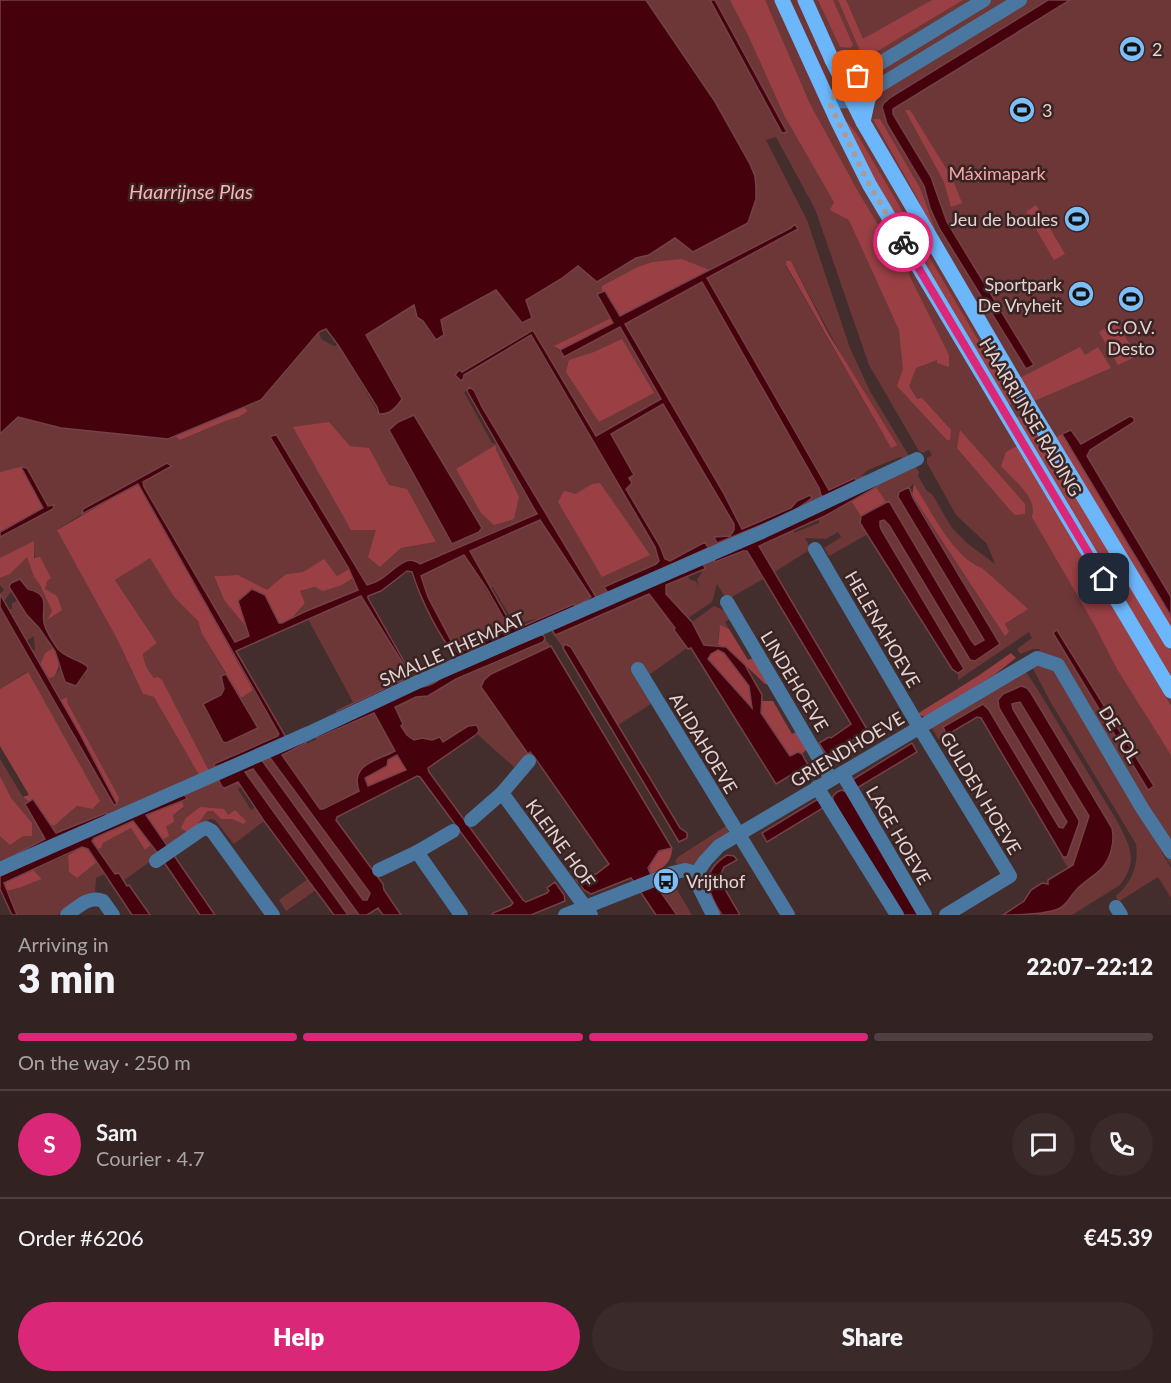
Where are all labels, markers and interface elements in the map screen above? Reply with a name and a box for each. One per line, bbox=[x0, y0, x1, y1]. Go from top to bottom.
sports icon: 2 bbox=[1117, 34, 1147, 64]
place label: 2 bbox=[1152, 38, 1162, 60]
pin bbox=[832, 50, 883, 101]
icon: bag bbox=[841, 59, 874, 92]
sports icon: 3 bbox=[1007, 95, 1037, 125]
place label: 3 bbox=[1042, 99, 1052, 121]
park label: Máximapark bbox=[948, 162, 1046, 184]
water label: Haarrijnse Plas bbox=[129, 179, 253, 203]
sports icon: Jeu de boules bbox=[1062, 204, 1092, 234]
place label: Jeu de boules bbox=[951, 208, 1058, 230]
courier bbox=[873, 212, 933, 272]
icon: bike bbox=[887, 226, 920, 259]
place label: Sportpark De Vryheit bbox=[978, 273, 1063, 316]
sports icon: Sportpark De Vryheit bbox=[1066, 279, 1096, 309]
sports icon: C.O.V. Desto bbox=[1116, 284, 1146, 314]
place label: C.O.V. Desto bbox=[1107, 316, 1155, 359]
street label: HAARRIJNSE RADING bbox=[975, 334, 1087, 500]
pin bbox=[1078, 553, 1129, 604]
icon: home bbox=[1087, 562, 1120, 595]
street label: HELENAHOEVE bbox=[841, 567, 925, 691]
street label: SMALLE THEMAAT bbox=[376, 607, 528, 691]
street label: LINDEHOEVE bbox=[756, 627, 834, 735]
street label: ALIDAHOEVE bbox=[665, 689, 743, 797]
street label: DE TOL bbox=[1095, 702, 1145, 766]
street label: GRIENDHOEVE bbox=[786, 706, 908, 792]
street label: GULDEN HOEVE bbox=[936, 728, 1026, 858]
street label: LAGE HOEVE bbox=[862, 782, 936, 888]
street label: KLEINE HOF bbox=[522, 795, 600, 891]
bus stop icon: Vrijthof bbox=[651, 866, 681, 896]
place label: Vrijthof bbox=[686, 870, 746, 892]
text: Arriving in bbox=[18, 932, 109, 956]
text: 22:07–22:12 bbox=[1027, 953, 1153, 980]
text: 3 min bbox=[18, 955, 115, 1001]
text: On the way · 250 m bbox=[18, 1050, 191, 1074]
button: chat bbox=[1012, 1113, 1075, 1176]
button: phone bbox=[1090, 1113, 1153, 1176]
text: Sam bbox=[96, 1119, 138, 1146]
text: S bbox=[43, 1131, 56, 1158]
text: Courier · 4.7 bbox=[96, 1146, 205, 1170]
text: Order #6206 bbox=[18, 1224, 144, 1251]
text: €45.39 bbox=[1084, 1224, 1153, 1251]
button: Help bbox=[18, 1302, 580, 1371]
button: Share bbox=[592, 1302, 1153, 1371]

